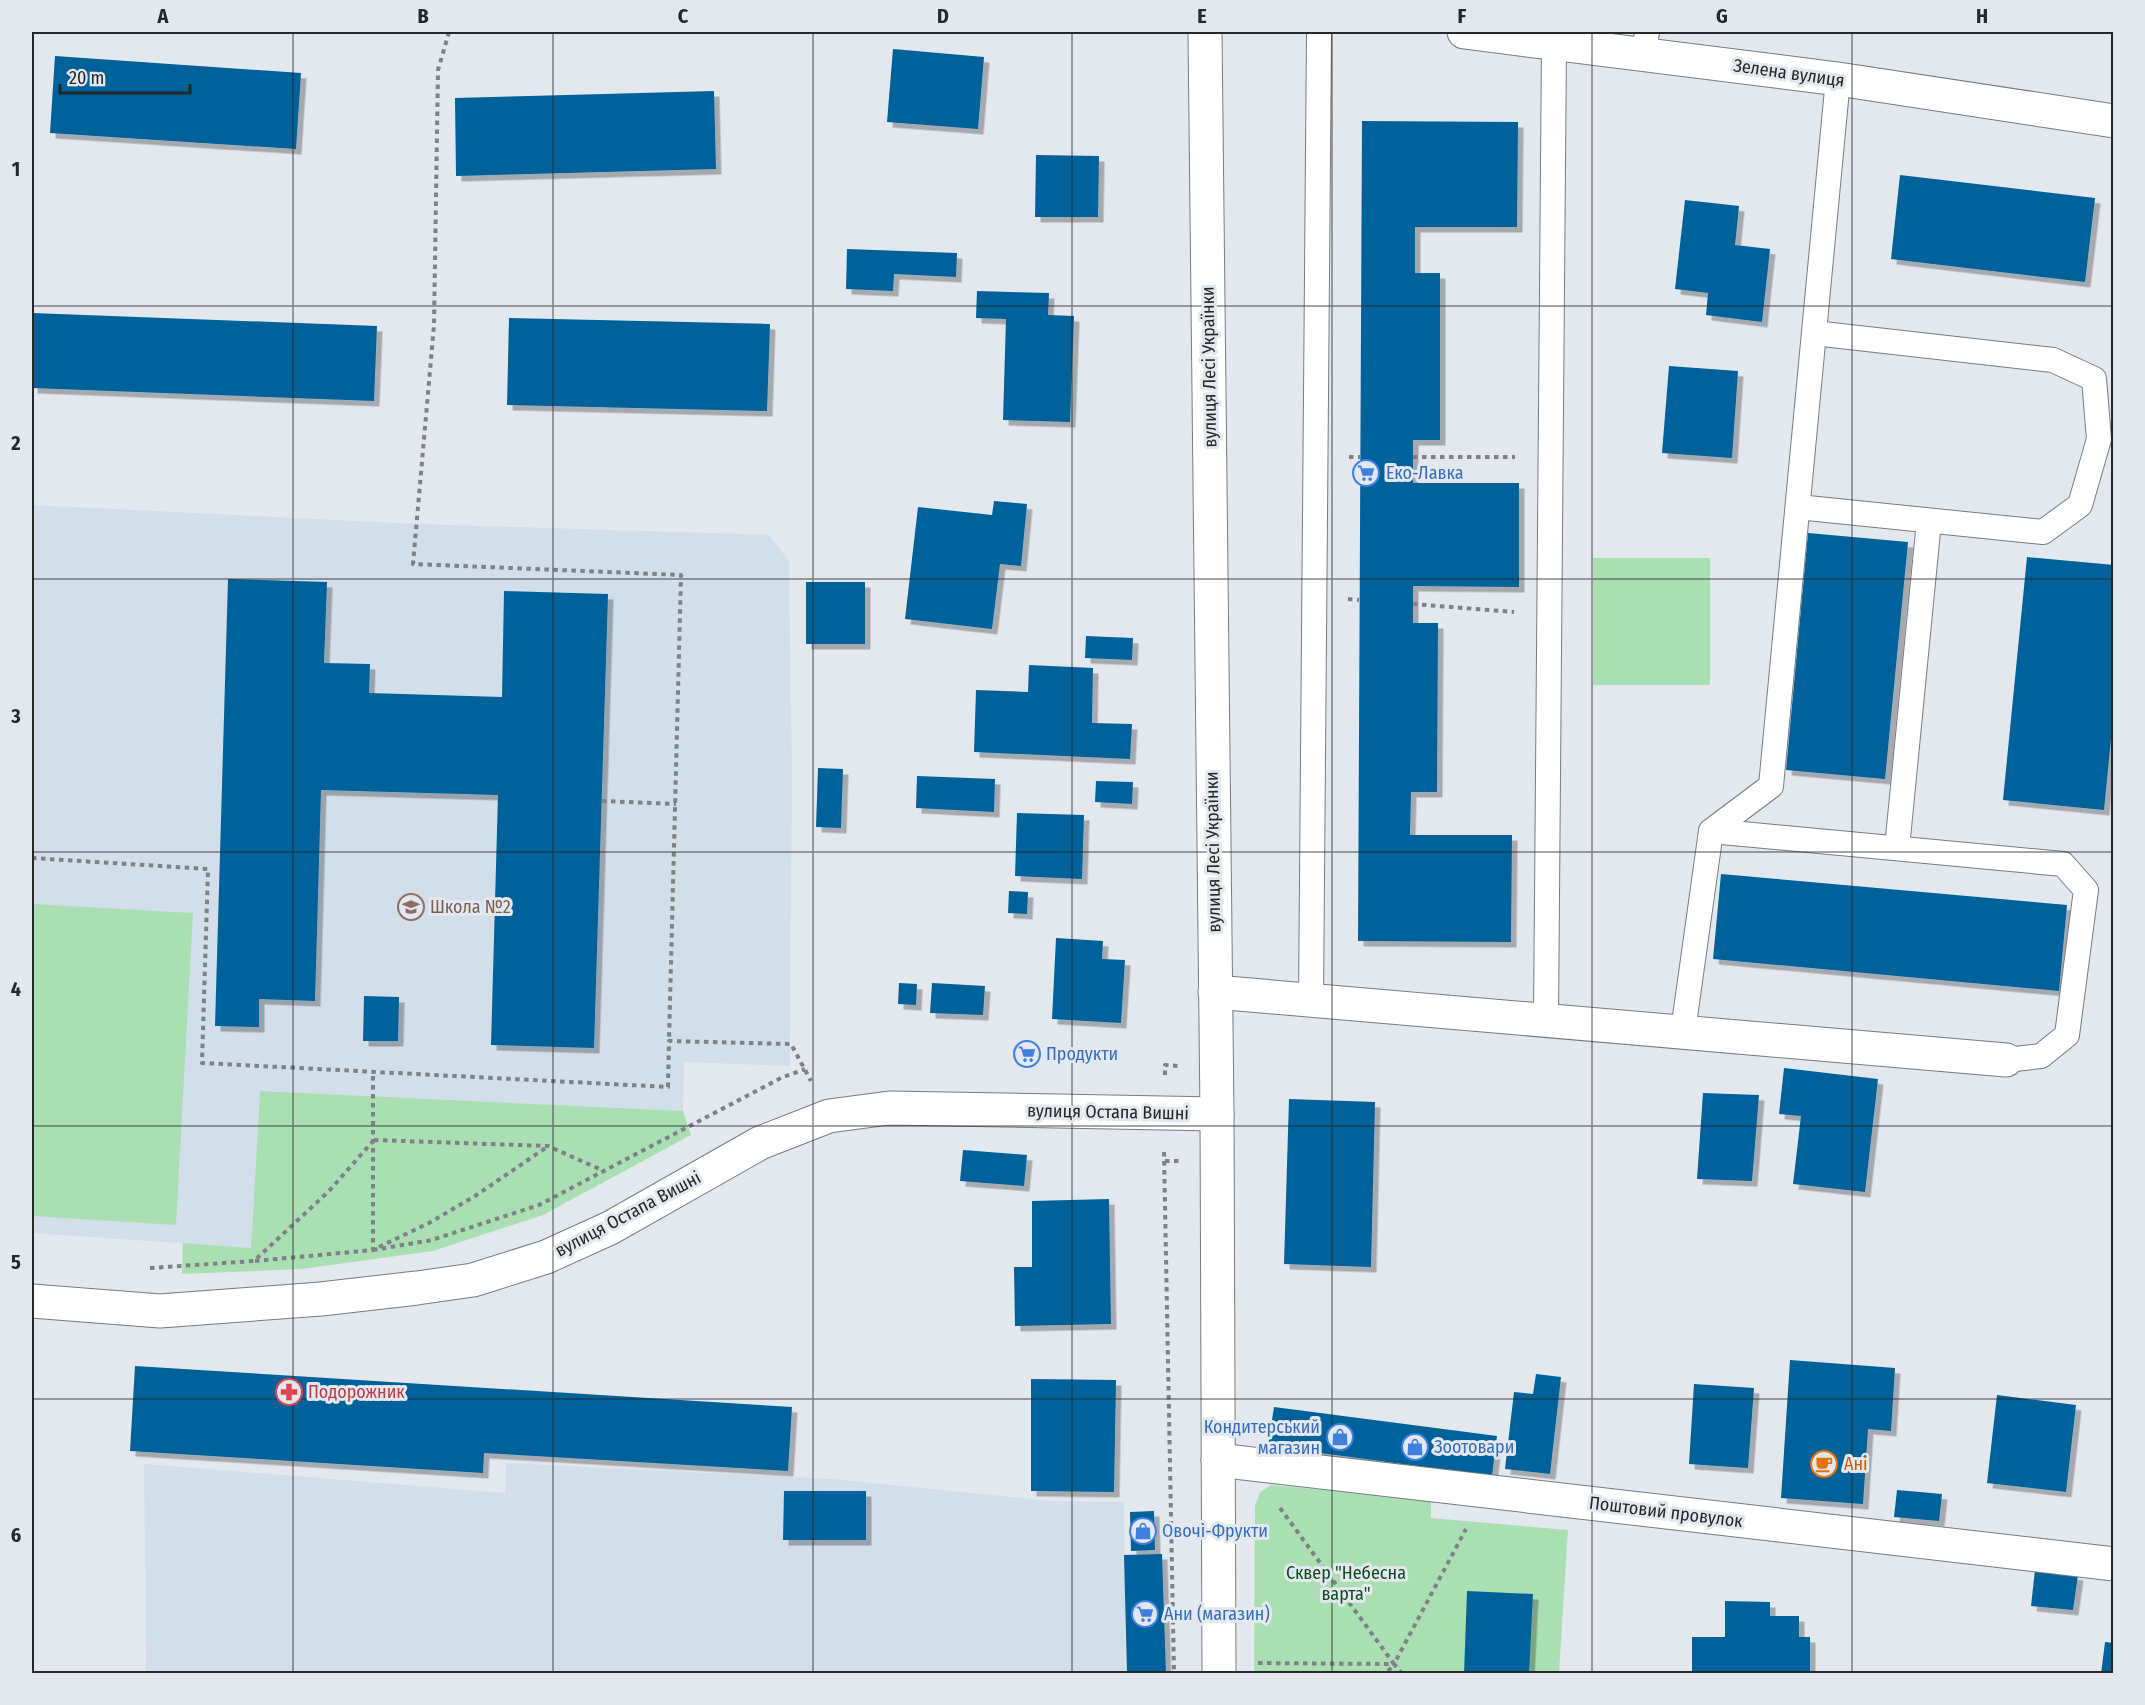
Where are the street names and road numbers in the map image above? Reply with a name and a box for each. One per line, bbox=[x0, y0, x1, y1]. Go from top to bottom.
street label: Зелена вулиця bbox=[1732, 54, 1846, 92]
street label: вулиця Лесі Українки bbox=[1197, 286, 1221, 448]
street label: вулиця Лесі Українки bbox=[1201, 771, 1225, 933]
street label: вулиця Остапа Вишні bbox=[1027, 1100, 1189, 1124]
street label: вулиця Остапа Вишні bbox=[551, 1166, 705, 1262]
street label: Поштовий провулок bbox=[1588, 1492, 1745, 1532]

